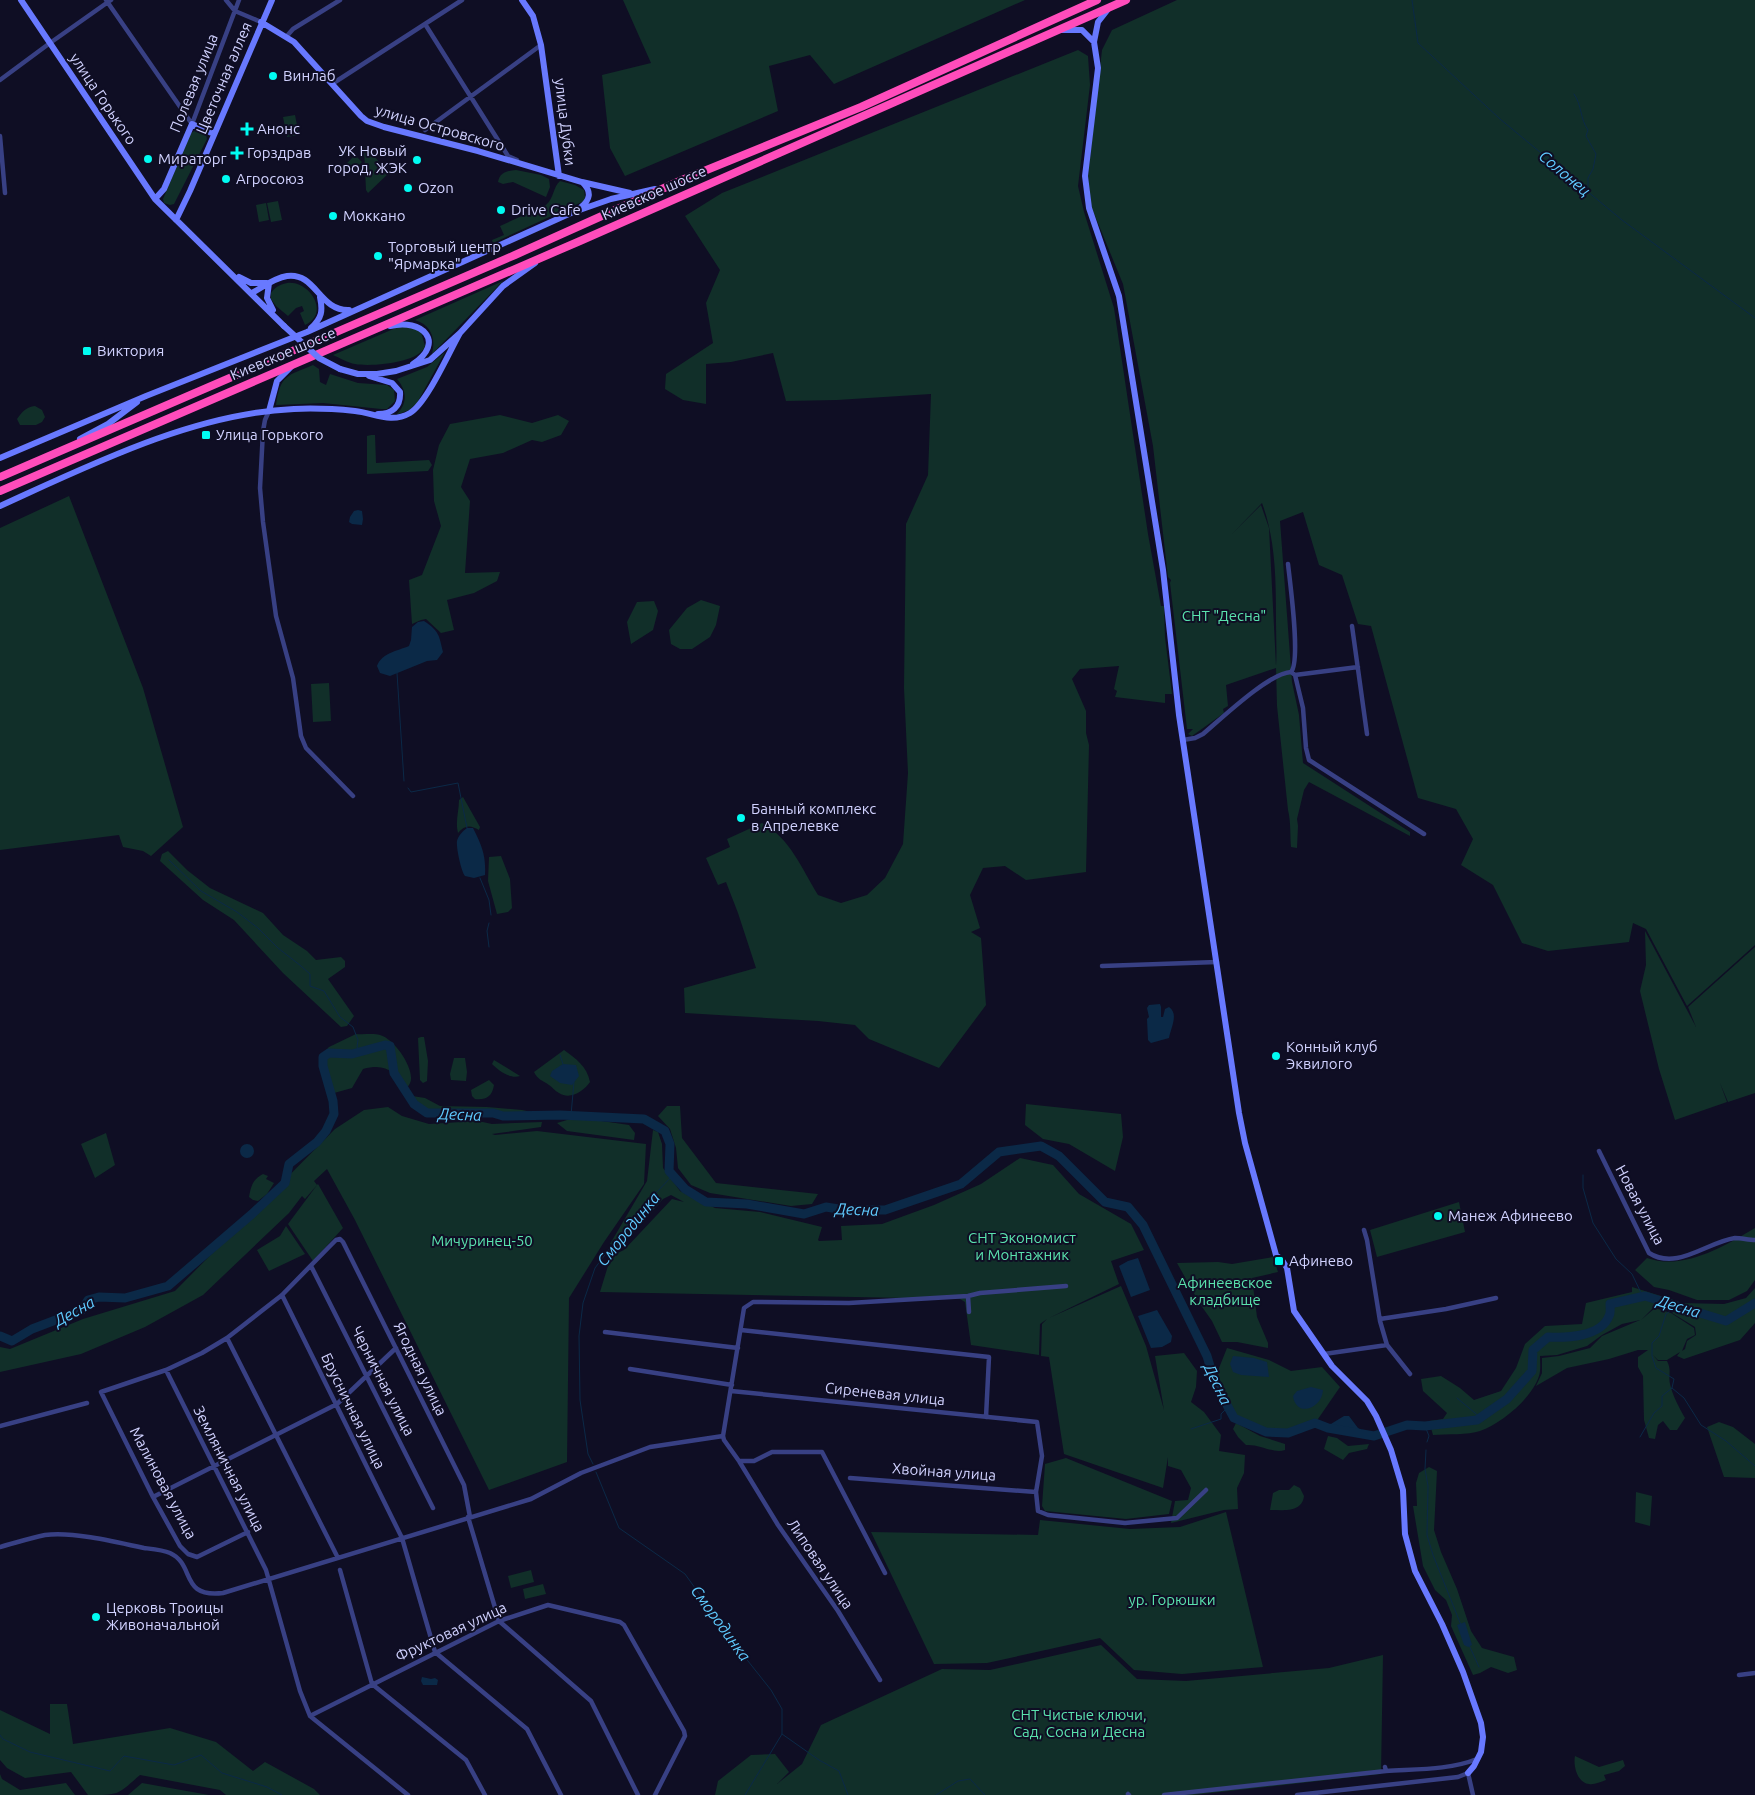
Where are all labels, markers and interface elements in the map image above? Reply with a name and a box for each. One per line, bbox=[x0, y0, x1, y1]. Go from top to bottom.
street label: Цветочная аллея bbox=[192, 19, 255, 136]
street label: Полевая улица bbox=[166, 31, 221, 135]
street label: улица Горького bbox=[67, 50, 140, 148]
place label: Винлаб bbox=[283, 67, 335, 84]
marker: Винлаб bbox=[267, 70, 279, 82]
street label: улица Дубки bbox=[552, 77, 579, 167]
street label: улица Островского bbox=[373, 101, 507, 154]
place label: Анонс bbox=[257, 120, 300, 137]
marker: Анонс bbox=[241, 123, 253, 135]
place label: УК Новый город, ЖЭК bbox=[327, 142, 407, 176]
place label: Горздрав bbox=[247, 144, 311, 161]
water label: Солонец bbox=[1536, 146, 1594, 200]
marker: Горздрав bbox=[231, 147, 243, 159]
place label: Мираторг bbox=[158, 150, 227, 167]
marker: Мираторг bbox=[142, 153, 154, 165]
marker: УК Новый город, ЖЭК bbox=[411, 154, 423, 166]
street label: Киевское шоссе bbox=[599, 162, 709, 223]
place label: Агросоюз bbox=[236, 170, 304, 187]
marker: Агросоюз bbox=[220, 173, 232, 185]
place label: Ozon bbox=[418, 179, 454, 196]
marker: Ozon bbox=[402, 182, 414, 194]
place label: Drive Cafe bbox=[511, 201, 581, 218]
marker: Drive Cafe bbox=[495, 204, 507, 216]
place label: Моккано bbox=[343, 207, 406, 224]
marker: Моккано bbox=[327, 210, 339, 222]
place label: Торговый центр "Ярмарка" bbox=[388, 238, 501, 272]
marker: Торговый центр "Ярмарка" bbox=[372, 250, 384, 262]
street label: Киевское шоссе bbox=[228, 324, 338, 383]
place label: Виктория bbox=[97, 342, 164, 359]
marker: Виктория bbox=[81, 345, 93, 357]
place label: Улица Горького bbox=[216, 426, 323, 443]
marker: Улица Горького bbox=[200, 429, 212, 441]
park label: СНТ "Десна" bbox=[1182, 607, 1266, 624]
place label: Банный комплекс в Апрелевке bbox=[751, 800, 876, 834]
marker: Банный комплекс в Апрелевке bbox=[735, 812, 747, 824]
place label: Конный клуб Эквилого bbox=[1286, 1038, 1378, 1072]
marker: Конный клуб Эквилого bbox=[1270, 1050, 1282, 1062]
water label: Десна bbox=[436, 1104, 483, 1124]
street label: Новая улица bbox=[1612, 1162, 1669, 1248]
water label: Смородинка bbox=[593, 1188, 663, 1269]
water label: Десна bbox=[833, 1199, 880, 1219]
place label: Манеж Афинеево bbox=[1448, 1207, 1573, 1224]
marker: Манеж Афинеево bbox=[1432, 1210, 1444, 1222]
park label: СНТ Экономист и Монтажник bbox=[968, 1229, 1076, 1263]
park label: Мичуринец-50 bbox=[431, 1232, 533, 1249]
place label: Афинево bbox=[1289, 1252, 1353, 1269]
marker: Афинево bbox=[1273, 1255, 1285, 1267]
park label: Афинеевское кладбище bbox=[1177, 1274, 1273, 1308]
water label: Десна bbox=[1653, 1290, 1703, 1321]
water label: Десна bbox=[49, 1292, 98, 1330]
street label: Ягодная улица bbox=[390, 1319, 450, 1418]
street label: Черничная улица bbox=[348, 1323, 418, 1438]
street label: Брусничная улица bbox=[318, 1350, 389, 1471]
water label: Десна bbox=[1200, 1359, 1236, 1408]
street label: Сиреневая улица bbox=[824, 1379, 946, 1408]
street label: Земляничная улица bbox=[190, 1403, 269, 1535]
street label: Малиновая улица bbox=[127, 1424, 200, 1542]
street label: Хвойная улица bbox=[891, 1459, 997, 1484]
street label: Липовая улица bbox=[784, 1515, 857, 1612]
water label: Смородинка bbox=[688, 1582, 755, 1665]
park label: ур. Горюшки bbox=[1128, 1591, 1216, 1608]
street label: Фруктовая улица bbox=[393, 1598, 509, 1665]
place label: Церковь Троицы Живоначальной bbox=[106, 1599, 224, 1633]
marker: Церковь Троицы Живоначальной bbox=[90, 1611, 102, 1623]
park label: СНТ Чистые ключи, Сад, Сосна и Десна bbox=[1011, 1706, 1147, 1740]

